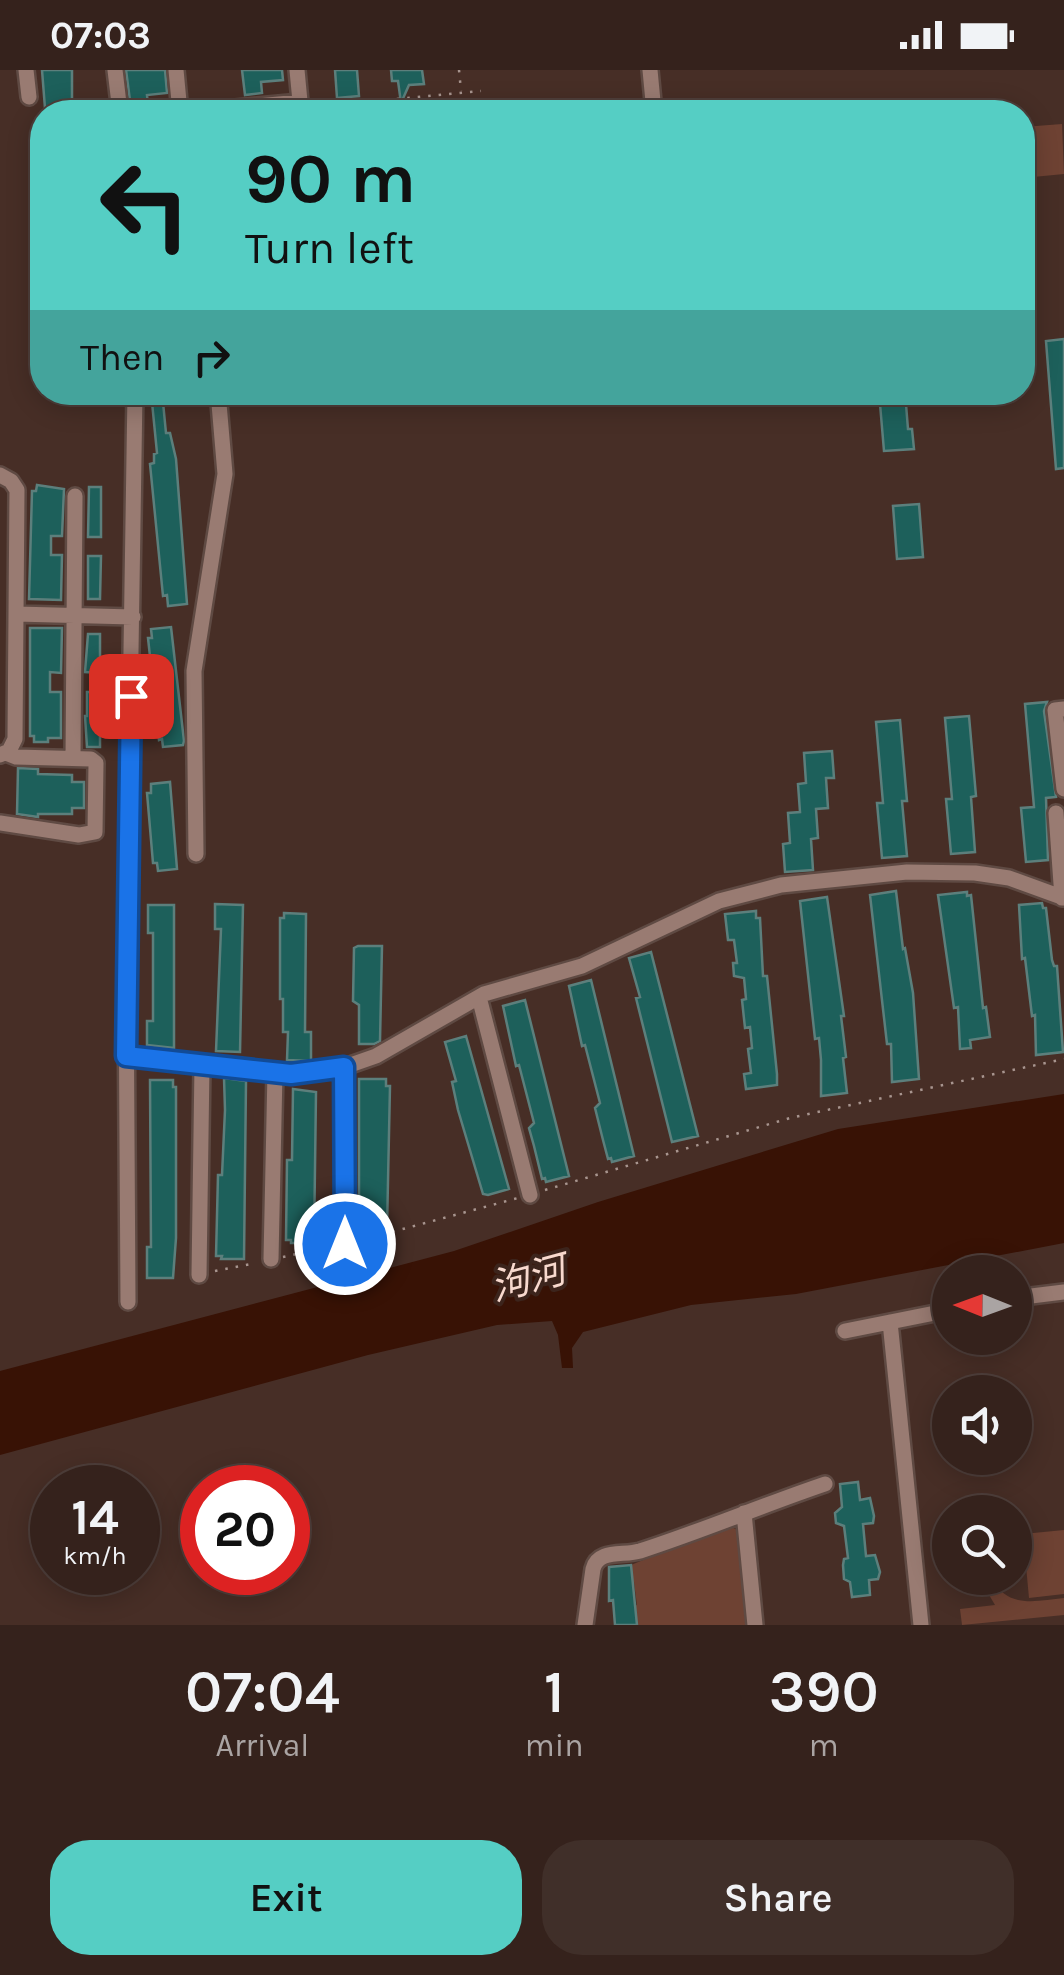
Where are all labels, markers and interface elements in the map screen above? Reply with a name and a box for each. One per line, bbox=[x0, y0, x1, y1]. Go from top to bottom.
text: 07:03 bbox=[50, 13, 151, 58]
text: 90 m bbox=[245, 138, 416, 220]
icon: left bbox=[80, 140, 210, 270]
text: Turn left bbox=[245, 222, 414, 274]
icon: right bbox=[184, 330, 239, 385]
text: Then bbox=[80, 335, 164, 380]
pin bbox=[89, 654, 174, 739]
icon: arrive bbox=[104, 669, 159, 724]
position arrow bbox=[293, 1192, 397, 1296]
water label: 泃河 bbox=[485, 1246, 577, 1311]
north arrow bbox=[932, 1255, 1032, 1355]
map controls bbox=[932, 1255, 1032, 1595]
button: sound bbox=[932, 1375, 1032, 1475]
speed limit sign: 20 bbox=[180, 1465, 310, 1595]
text: 14 bbox=[71, 1488, 119, 1547]
button: search bbox=[932, 1495, 1032, 1595]
text: km/h bbox=[63, 1541, 127, 1570]
text: 07:04 bbox=[185, 1657, 340, 1727]
text: 1 bbox=[544, 1657, 565, 1727]
text: 390 bbox=[769, 1657, 879, 1727]
text: Arrival bbox=[216, 1727, 309, 1764]
text: min bbox=[525, 1727, 584, 1764]
text: m bbox=[809, 1727, 839, 1764]
button: Exit bbox=[50, 1840, 522, 1955]
button: Share bbox=[542, 1840, 1014, 1955]

